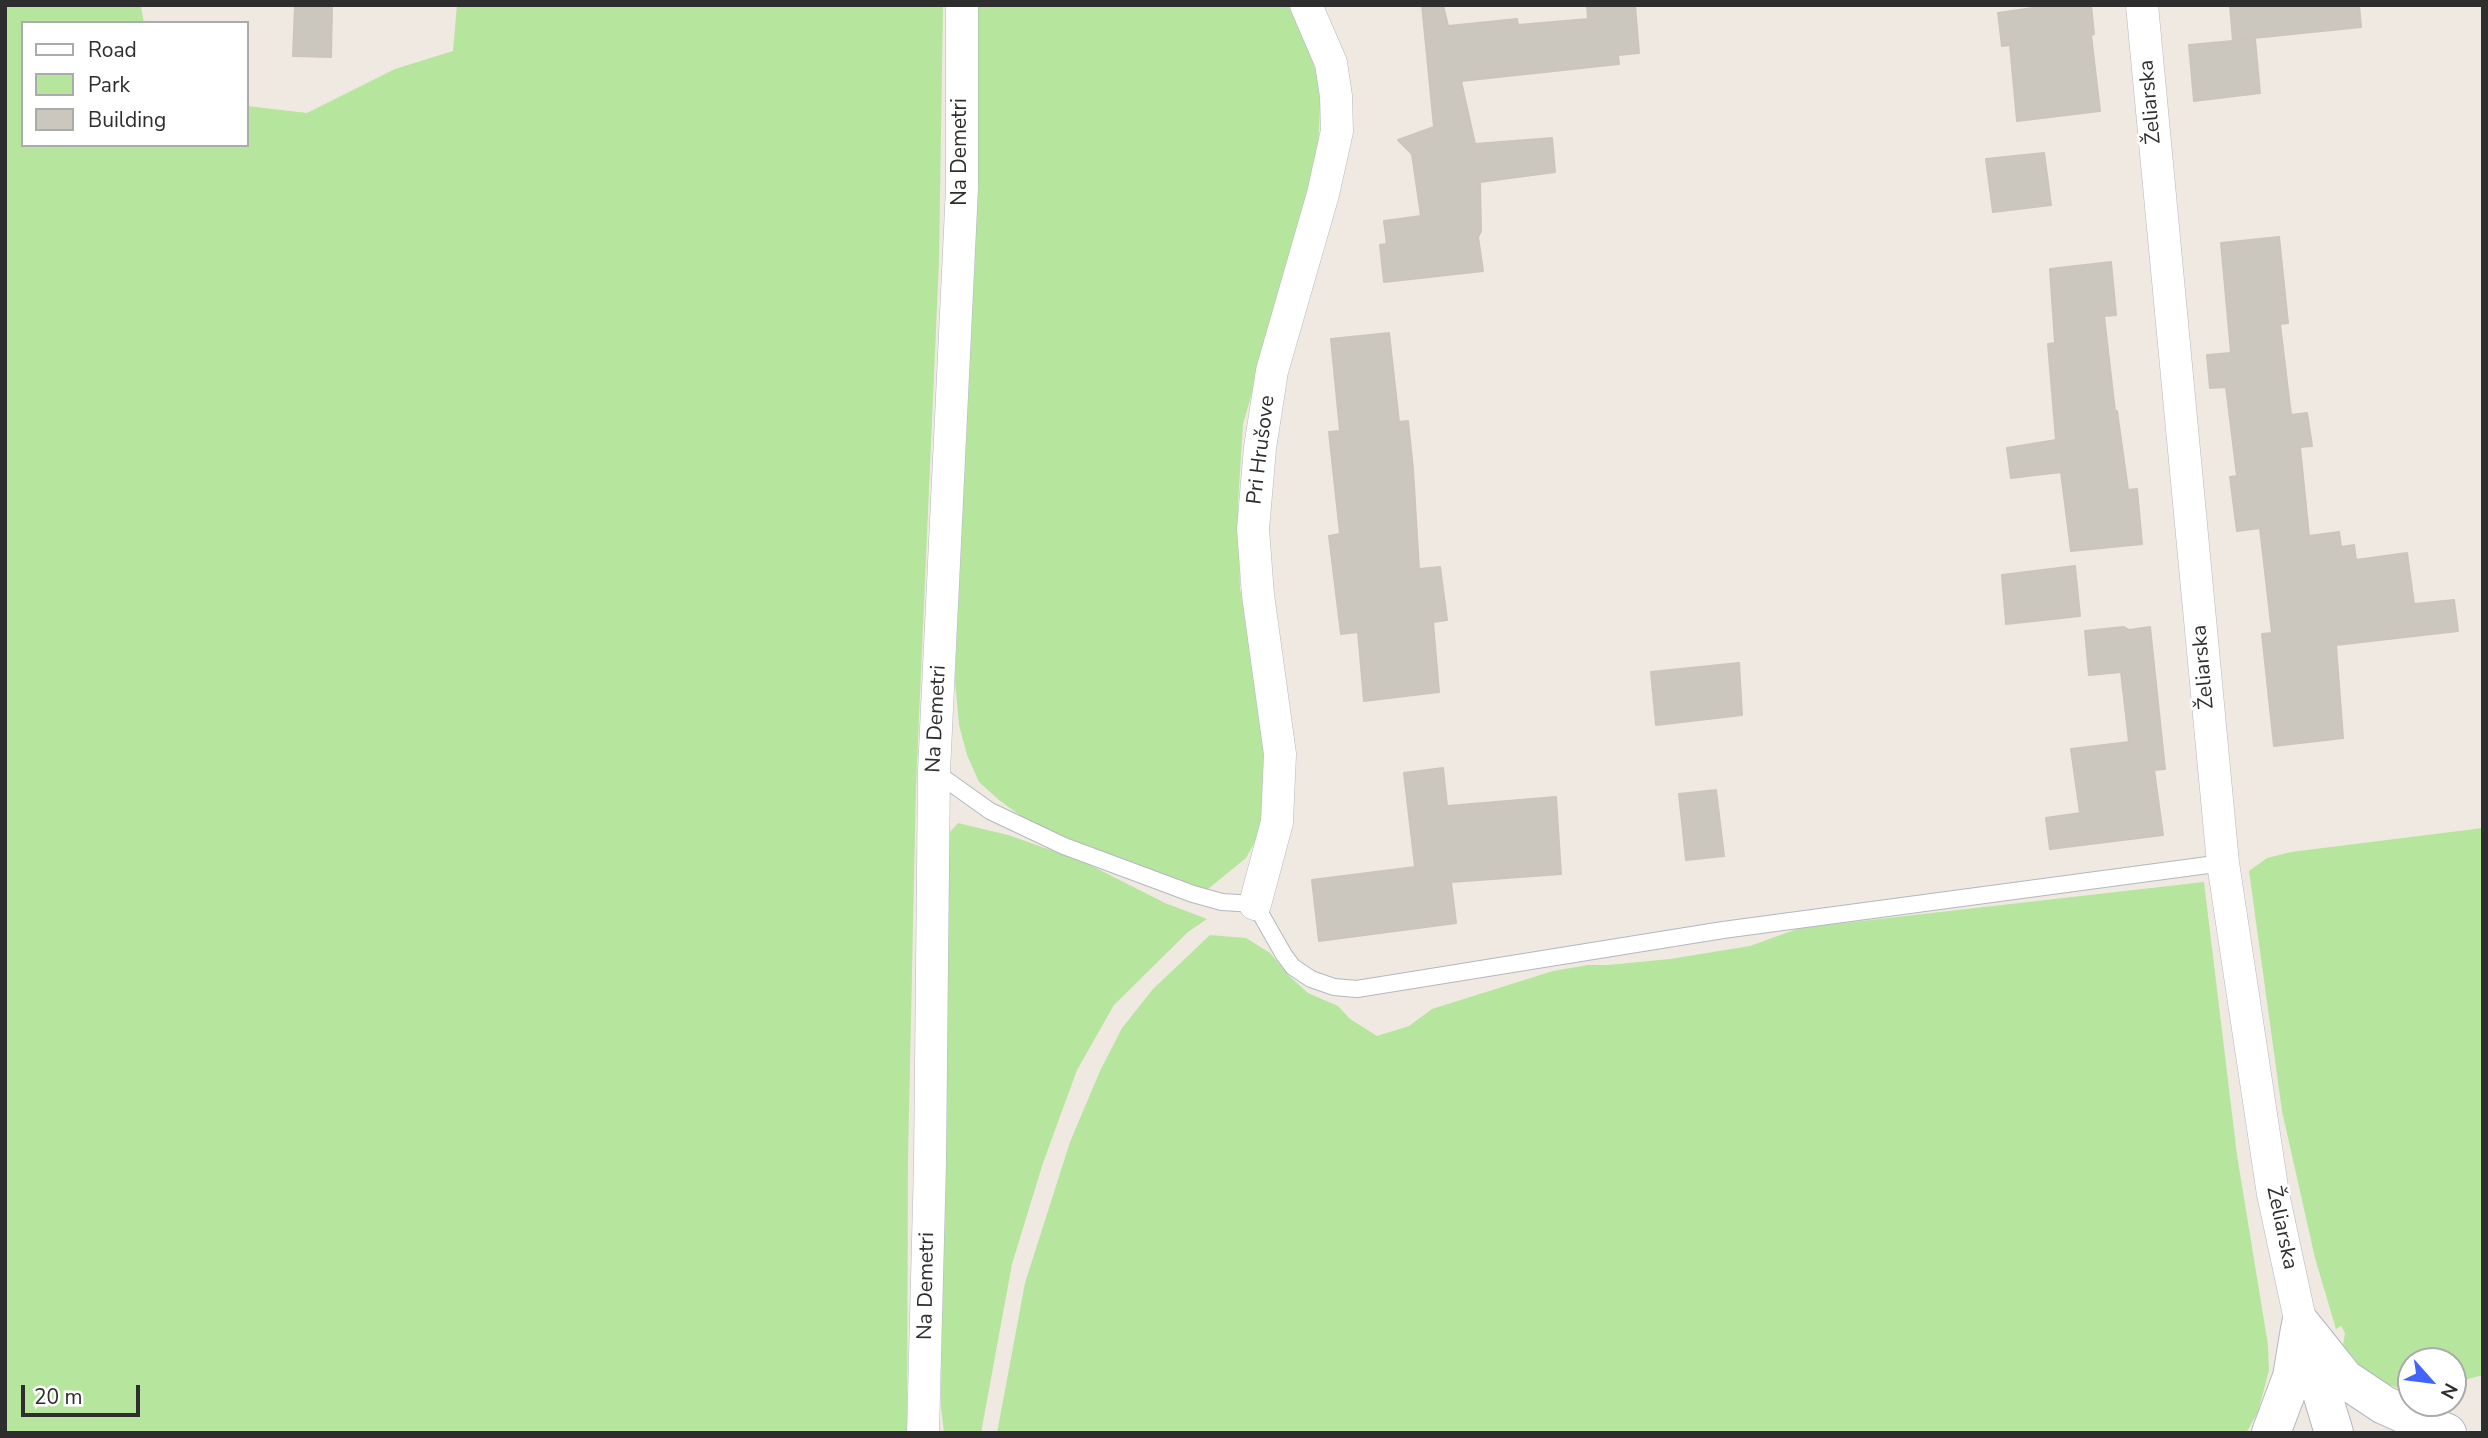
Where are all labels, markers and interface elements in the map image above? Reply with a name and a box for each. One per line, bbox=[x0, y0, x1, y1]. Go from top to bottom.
legend bbox=[21, 21, 248, 147]
text: Road bbox=[88, 36, 137, 64]
street label: Želiarska bbox=[2135, 59, 2167, 145]
text: Park bbox=[88, 71, 130, 99]
street label: Na Demetri bbox=[948, 98, 974, 206]
text: Building bbox=[88, 106, 166, 134]
street label: Pri Hrušove bbox=[1243, 394, 1281, 506]
street label: Želiarska bbox=[2188, 624, 2220, 710]
street label: Na Demetri bbox=[922, 665, 952, 773]
street label: Želiarska bbox=[2260, 1184, 2302, 1272]
street label: Na Demetri bbox=[913, 1232, 941, 1340]
north arrow bbox=[2397, 1347, 2467, 1417]
scale bar bbox=[24, 1372, 144, 1416]
text: N bbox=[2434, 1379, 2464, 1403]
text: 20 m bbox=[34, 1383, 83, 1411]

